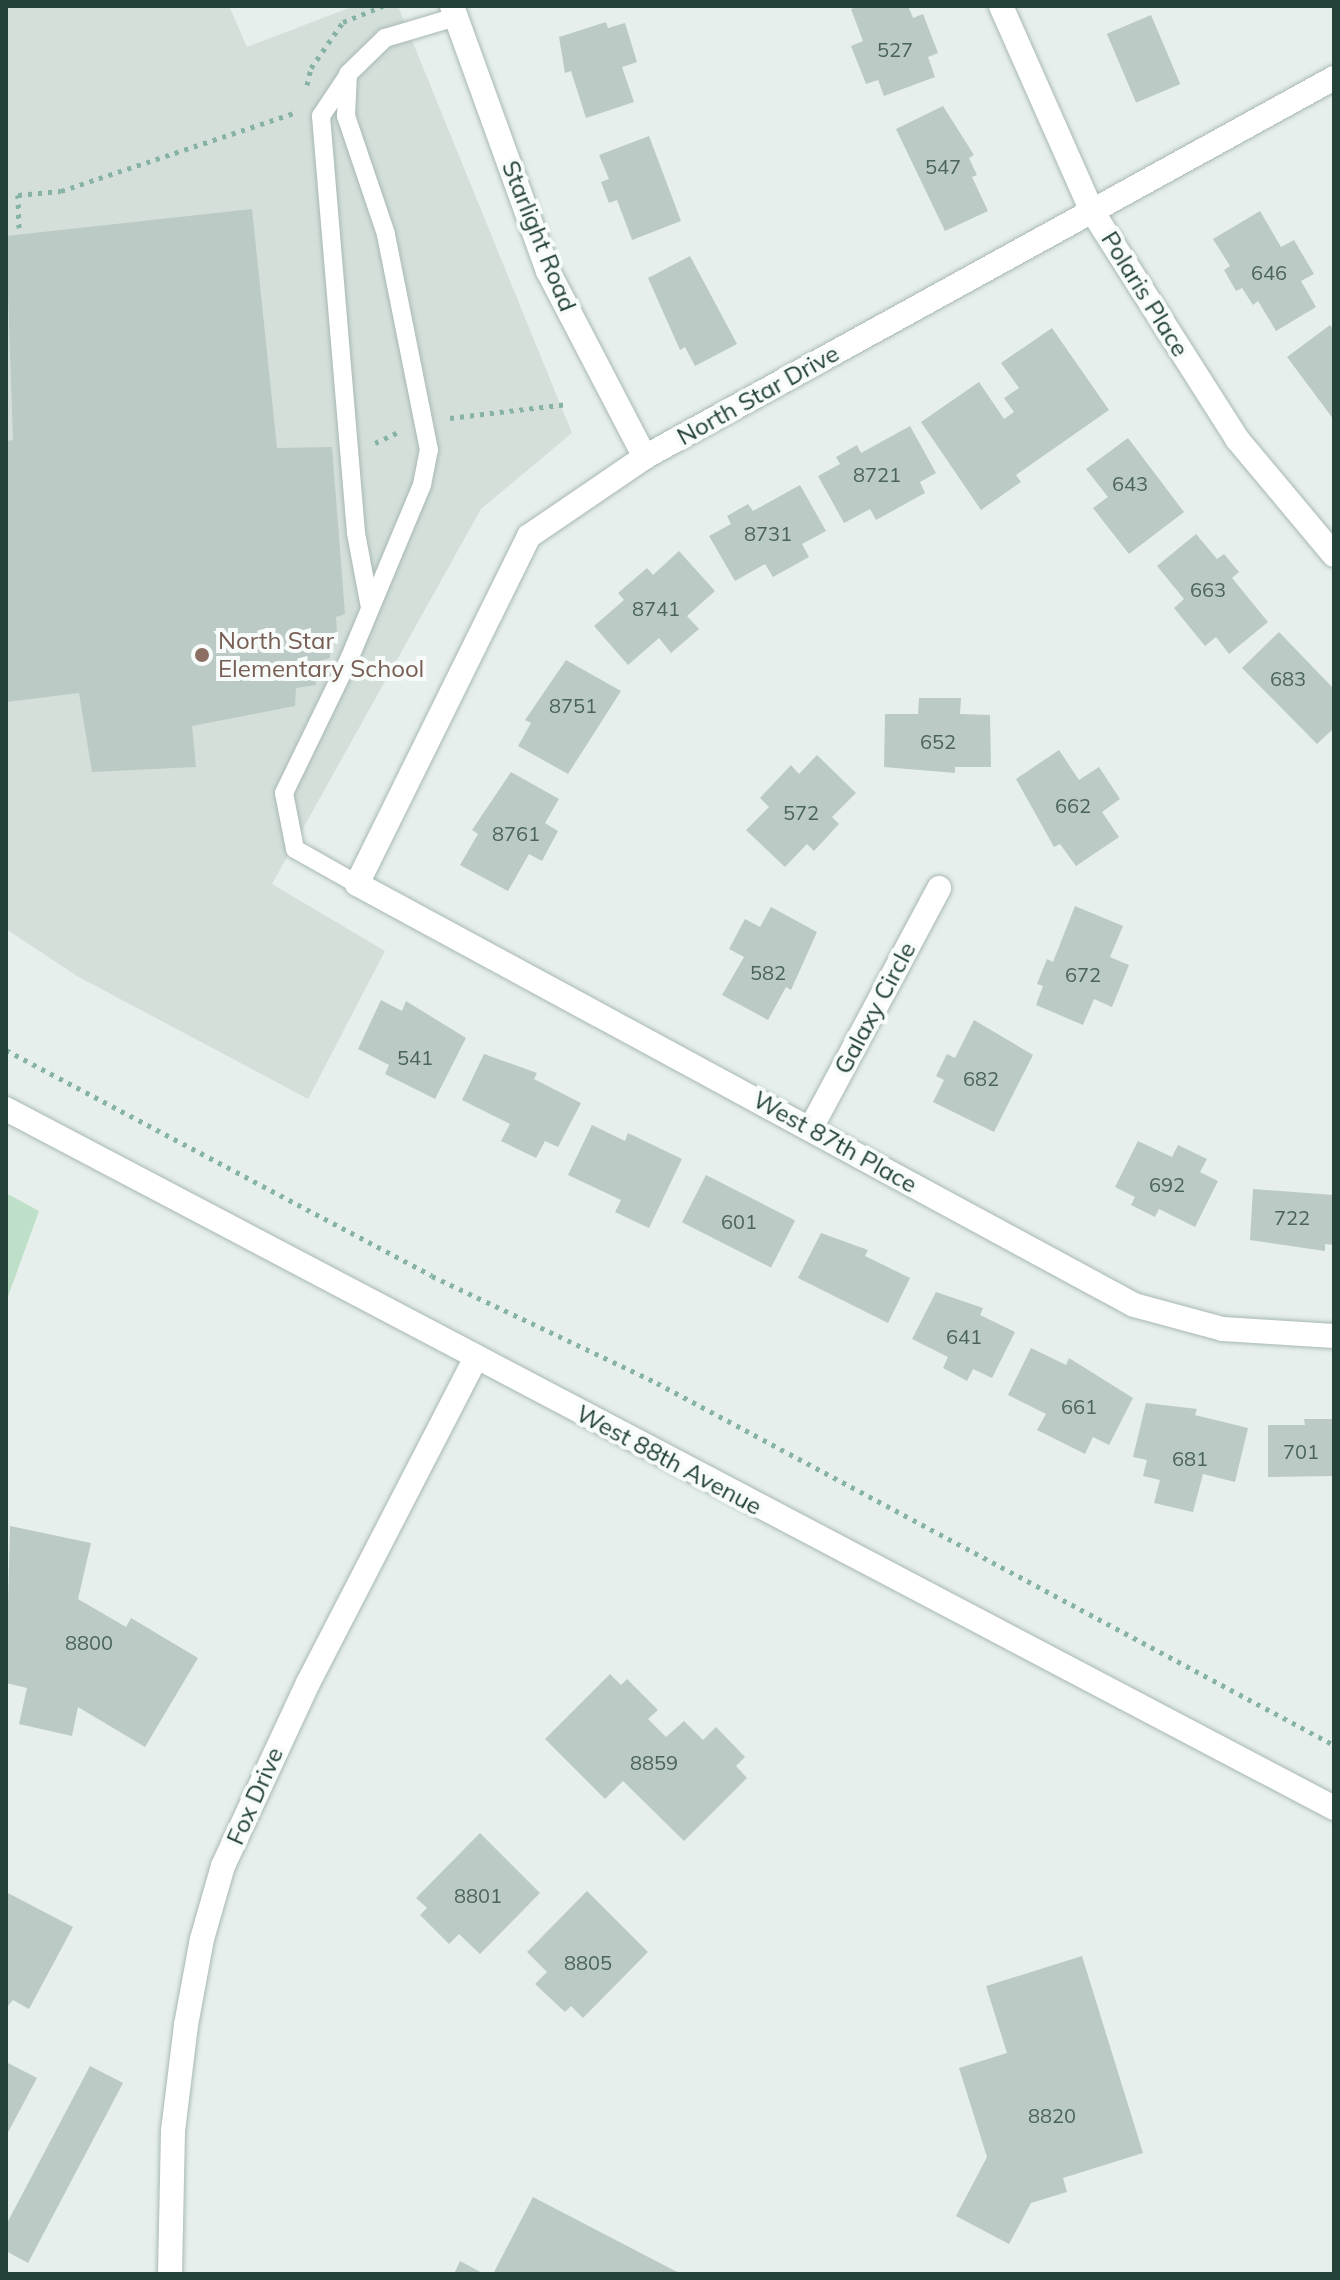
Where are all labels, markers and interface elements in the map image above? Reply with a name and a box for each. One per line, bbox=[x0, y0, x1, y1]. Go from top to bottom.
house number: 527 bbox=[877, 37, 913, 61]
house number: 547 bbox=[925, 154, 961, 178]
street label: Starlight Road bbox=[496, 156, 582, 316]
street label: Polaris Place bbox=[1095, 226, 1195, 362]
house number: 646 bbox=[1251, 260, 1287, 284]
street label: North Star Drive bbox=[672, 339, 844, 451]
house number: 8721 bbox=[853, 462, 901, 486]
house number: 643 bbox=[1112, 471, 1148, 495]
house number: 8731 bbox=[744, 521, 792, 545]
house number: 663 bbox=[1190, 577, 1226, 601]
house number: 8741 bbox=[632, 596, 680, 620]
place label: North Star Elementary School bbox=[218, 627, 424, 683]
marker: North Star Elementary School bbox=[193, 646, 211, 664]
house number: 683 bbox=[1270, 666, 1306, 690]
house number: 8751 bbox=[549, 693, 597, 717]
house number: 652 bbox=[920, 729, 956, 753]
house number: 662 bbox=[1055, 793, 1091, 817]
house number: 572 bbox=[783, 800, 819, 824]
house number: 8761 bbox=[492, 821, 540, 845]
street label: Galaxy Circle bbox=[828, 937, 922, 1079]
house number: 582 bbox=[750, 960, 786, 984]
house number: 672 bbox=[1065, 962, 1101, 986]
house number: 541 bbox=[397, 1045, 433, 1069]
house number: 682 bbox=[963, 1066, 999, 1090]
street label: West 87th Place bbox=[748, 1085, 922, 1199]
house number: 692 bbox=[1149, 1172, 1185, 1196]
house number: 722 bbox=[1274, 1205, 1310, 1229]
house number: 601 bbox=[721, 1209, 757, 1233]
house number: 641 bbox=[946, 1324, 982, 1348]
house number: 661 bbox=[1061, 1394, 1097, 1418]
street label: West 88th Avenue bbox=[571, 1399, 767, 1521]
house number: 701 bbox=[1283, 1439, 1319, 1463]
house number: 681 bbox=[1172, 1446, 1208, 1470]
house number: 8800 bbox=[65, 1630, 113, 1654]
street label: Fox Drive bbox=[221, 1743, 289, 1849]
house number: 8859 bbox=[630, 1750, 678, 1774]
house number: 8801 bbox=[454, 1883, 502, 1907]
house number: 8805 bbox=[564, 1950, 612, 1974]
house number: 8820 bbox=[1028, 2103, 1076, 2127]

